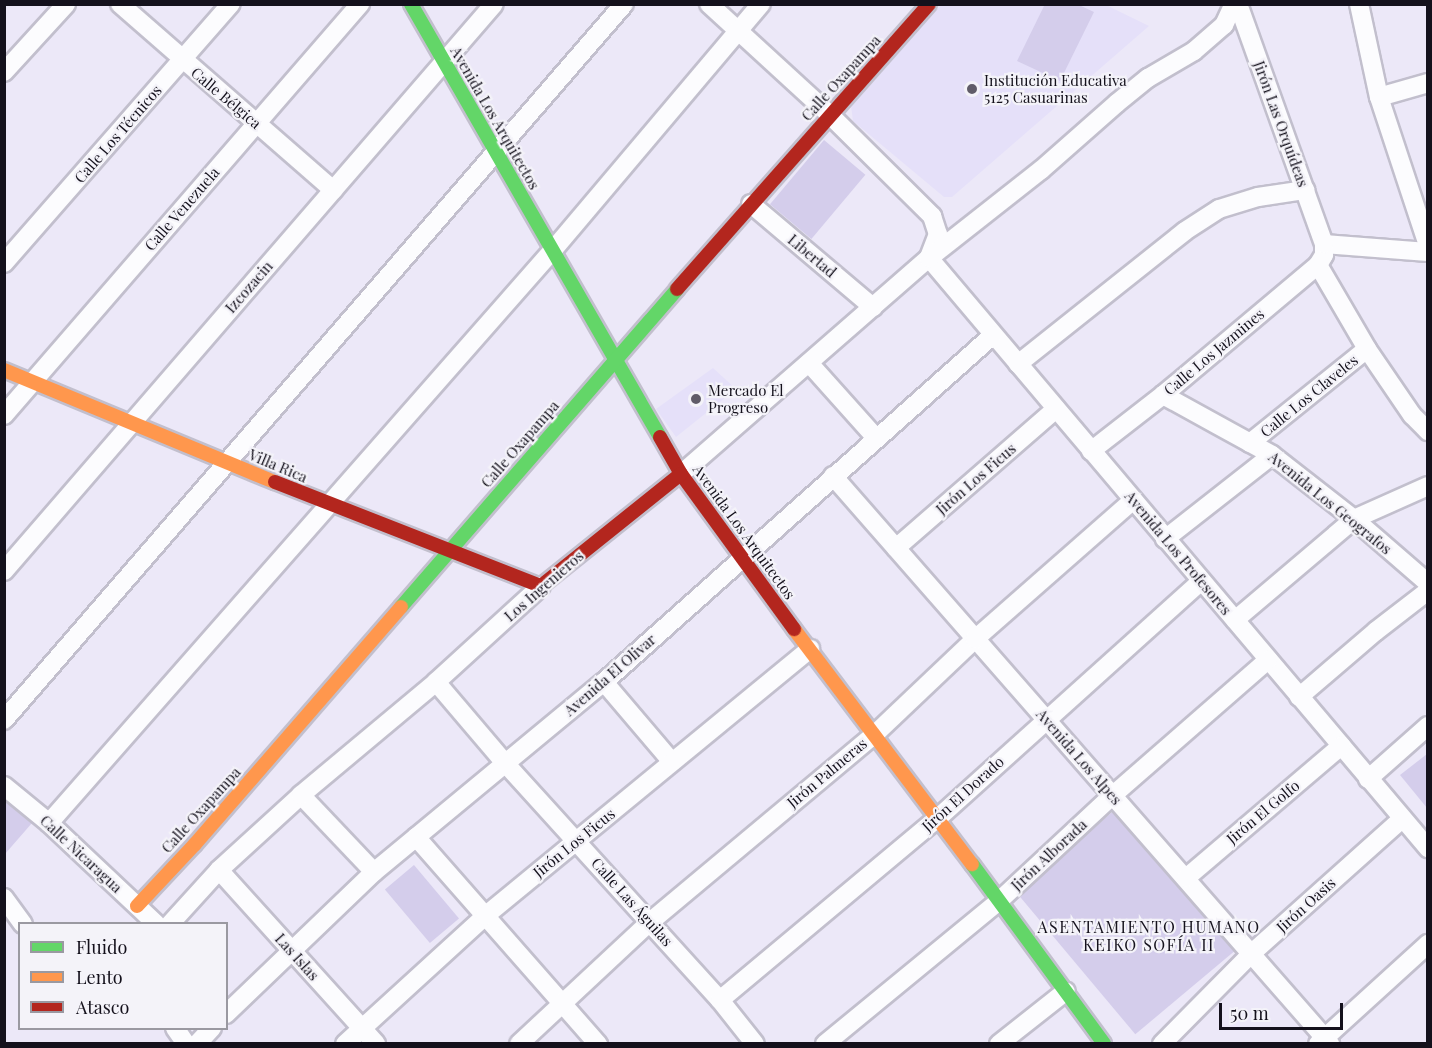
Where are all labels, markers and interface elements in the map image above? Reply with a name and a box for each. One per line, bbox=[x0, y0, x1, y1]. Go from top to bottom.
street label: Calle Oxapampa bbox=[798, 31, 884, 125]
street label: Avenida Los Arquitectos bbox=[447, 43, 543, 193]
street label: Jirón Las Orquídeas bbox=[1250, 59, 1312, 189]
street label: Calle Bélgica bbox=[187, 64, 265, 132]
place label: Institución Educativa 5125 Casuarinas bbox=[984, 71, 1127, 106]
street label: Calle Los Técnicos bbox=[70, 81, 166, 187]
marker: Institución Educativa 5125 Casuarinas bbox=[965, 82, 979, 96]
street label: Calle Venezuela bbox=[141, 163, 223, 255]
street label: Libertad bbox=[784, 231, 840, 281]
street label: Izcozacin bbox=[222, 257, 276, 317]
street label: Calle Los Jazmines bbox=[1160, 305, 1268, 399]
street label: Calle Los Claveles bbox=[1257, 351, 1361, 441]
place label: Mercado El Progreso bbox=[708, 381, 784, 416]
marker: Mercado El Progreso bbox=[689, 392, 703, 406]
street label: Calle Oxapampa bbox=[477, 397, 563, 491]
street label: Jirón Los Ficus bbox=[933, 440, 1019, 518]
street label: Villa Rica bbox=[246, 446, 310, 486]
street label: Avenida Los Geografos bbox=[1265, 448, 1395, 558]
street label: Avenida Los Arquitectos bbox=[689, 461, 799, 603]
street label: Avenida Los Profesores bbox=[1121, 487, 1235, 619]
street label: Los Ingenieros bbox=[501, 547, 587, 625]
street label: Avenida El Olivar bbox=[560, 630, 660, 720]
street label: Avenida Los Alpes bbox=[1032, 705, 1126, 809]
street label: Jirón Palmeras bbox=[783, 734, 871, 812]
street label: Jirón El Dorado bbox=[918, 753, 1008, 835]
street label: Calle Oxapampa bbox=[158, 763, 244, 857]
street label: Jirón El Golfo bbox=[1223, 776, 1303, 848]
street label: Jirón Los Ficus bbox=[530, 805, 618, 881]
street label: Calle Nicaragua bbox=[36, 811, 126, 897]
street label: Jirón Alborada bbox=[1007, 815, 1091, 895]
street label: Calle Las Águilas bbox=[587, 854, 677, 950]
street label: Jirón Oasis bbox=[1273, 874, 1339, 936]
district label: ASENTAMIENTO HUMANO KEIKO SOFÍA II bbox=[1037, 917, 1261, 955]
legend bbox=[18, 922, 228, 1030]
street label: Las Islas bbox=[271, 930, 323, 984]
text: Fluido bbox=[76, 935, 127, 959]
text: Lento bbox=[76, 965, 123, 989]
scale bar bbox=[1222, 991, 1346, 1029]
text: Atasco bbox=[76, 995, 129, 1019]
text: 50 m bbox=[1230, 1001, 1269, 1025]

